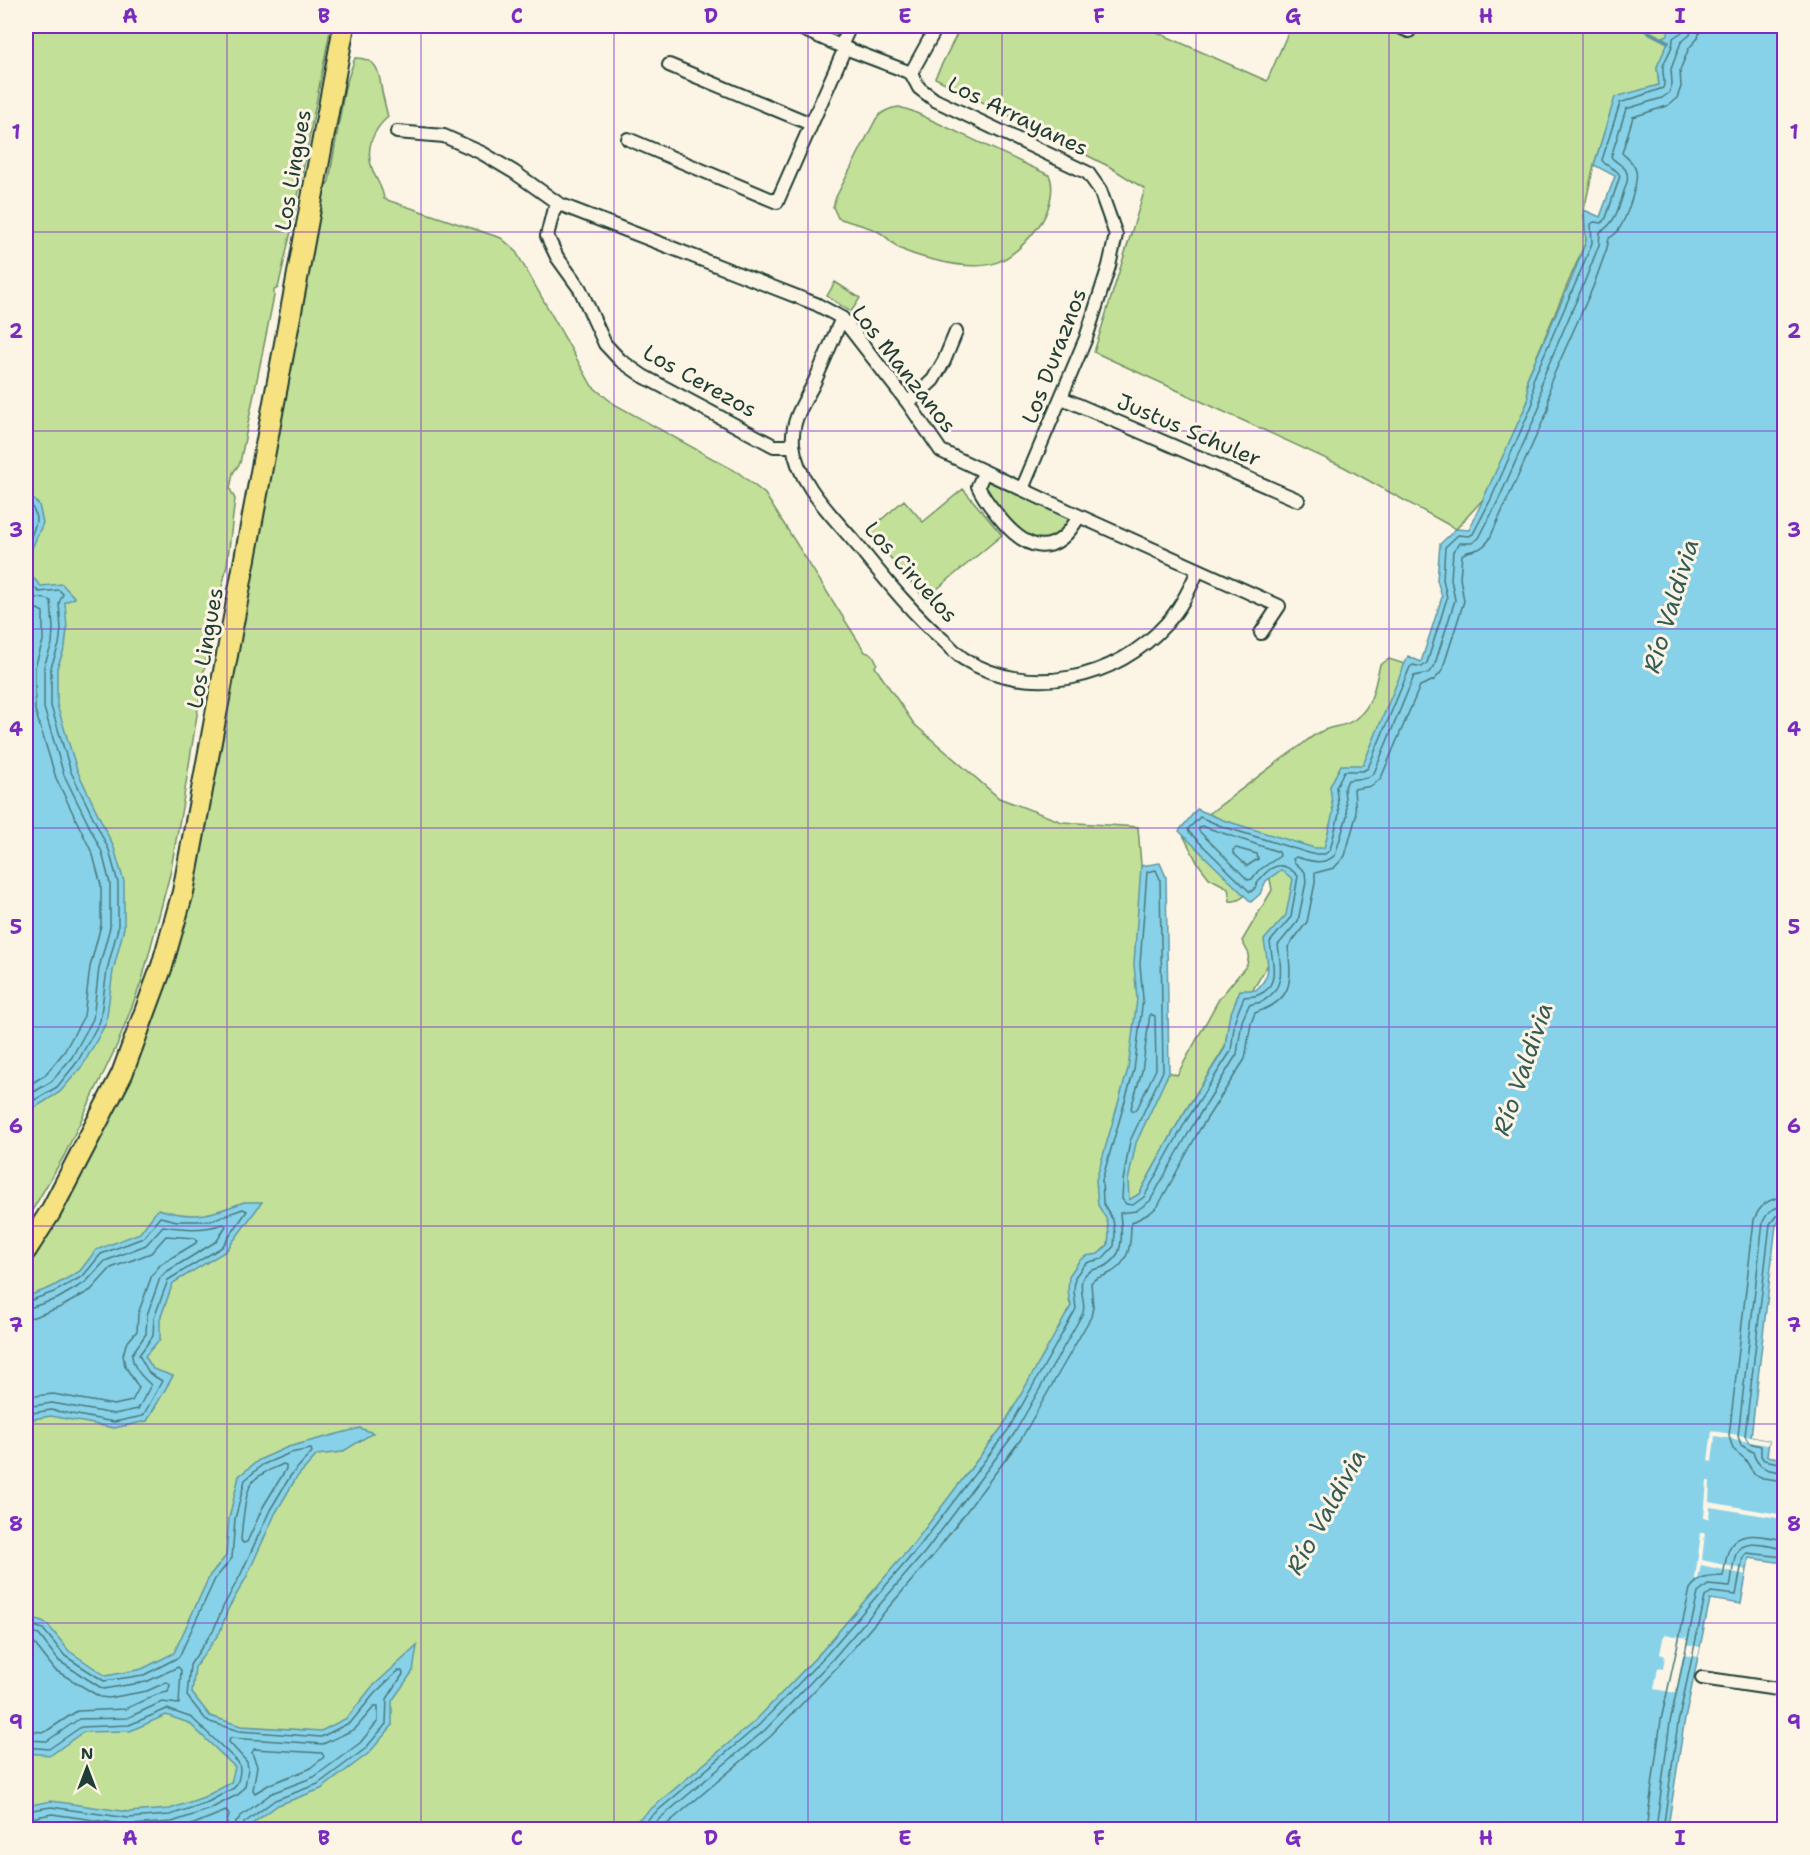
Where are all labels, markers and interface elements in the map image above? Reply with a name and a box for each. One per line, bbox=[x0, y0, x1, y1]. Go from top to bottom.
text: A bbox=[122, 3, 138, 29]
text: B bbox=[318, 3, 330, 29]
text: C bbox=[511, 3, 523, 29]
text: D bbox=[704, 3, 718, 29]
text: E bbox=[898, 3, 912, 29]
text: F bbox=[1093, 3, 1105, 29]
text: G bbox=[1285, 3, 1301, 29]
text: H bbox=[1479, 3, 1493, 29]
text: I bbox=[1674, 3, 1686, 29]
street label: Los Arrayanes bbox=[943, 69, 1093, 163]
street label: Los Lingues bbox=[268, 107, 318, 233]
text: 1 bbox=[11, 119, 21, 145]
text: 1 bbox=[1789, 119, 1799, 145]
street label: Los Duraznos bbox=[1015, 284, 1093, 428]
street label: Los Manzanos bbox=[845, 299, 963, 439]
text: 2 bbox=[9, 318, 23, 344]
text: 2 bbox=[1787, 318, 1801, 344]
street label: Los Cerezos bbox=[638, 338, 762, 424]
street label: Justus Schuler bbox=[1113, 387, 1265, 473]
street label: Los Ciruelos bbox=[858, 515, 964, 629]
text: 3 bbox=[9, 517, 23, 543]
text: 3 bbox=[1787, 517, 1801, 543]
water label: Río Valdivia bbox=[1635, 535, 1707, 677]
street label: Los Lingues bbox=[180, 585, 230, 711]
text: 4 bbox=[9, 716, 23, 742]
text: 4 bbox=[1787, 716, 1801, 742]
text: 5 bbox=[10, 914, 22, 940]
text: 5 bbox=[1788, 914, 1800, 940]
water label: Río Valdivia bbox=[1485, 998, 1561, 1140]
text: 6 bbox=[9, 1113, 23, 1139]
text: 6 bbox=[1787, 1113, 1801, 1139]
text: 7 bbox=[9, 1312, 23, 1338]
text: 7 bbox=[1787, 1312, 1801, 1338]
water label: Río Valdivia bbox=[1278, 1444, 1374, 1580]
text: 8 bbox=[9, 1511, 23, 1537]
text: 8 bbox=[1787, 1511, 1801, 1537]
text: 9 bbox=[9, 1709, 23, 1735]
text: 9 bbox=[1787, 1709, 1801, 1735]
north arrow bbox=[57, 1738, 117, 1798]
text: N bbox=[81, 1743, 93, 1764]
text: A bbox=[122, 1825, 138, 1851]
text: B bbox=[318, 1825, 330, 1851]
text: C bbox=[511, 1825, 523, 1851]
text: D bbox=[704, 1825, 718, 1851]
text: E bbox=[898, 1825, 912, 1851]
text: F bbox=[1093, 1825, 1105, 1851]
text: G bbox=[1285, 1825, 1301, 1851]
text: H bbox=[1479, 1825, 1493, 1851]
text: I bbox=[1674, 1825, 1686, 1851]

